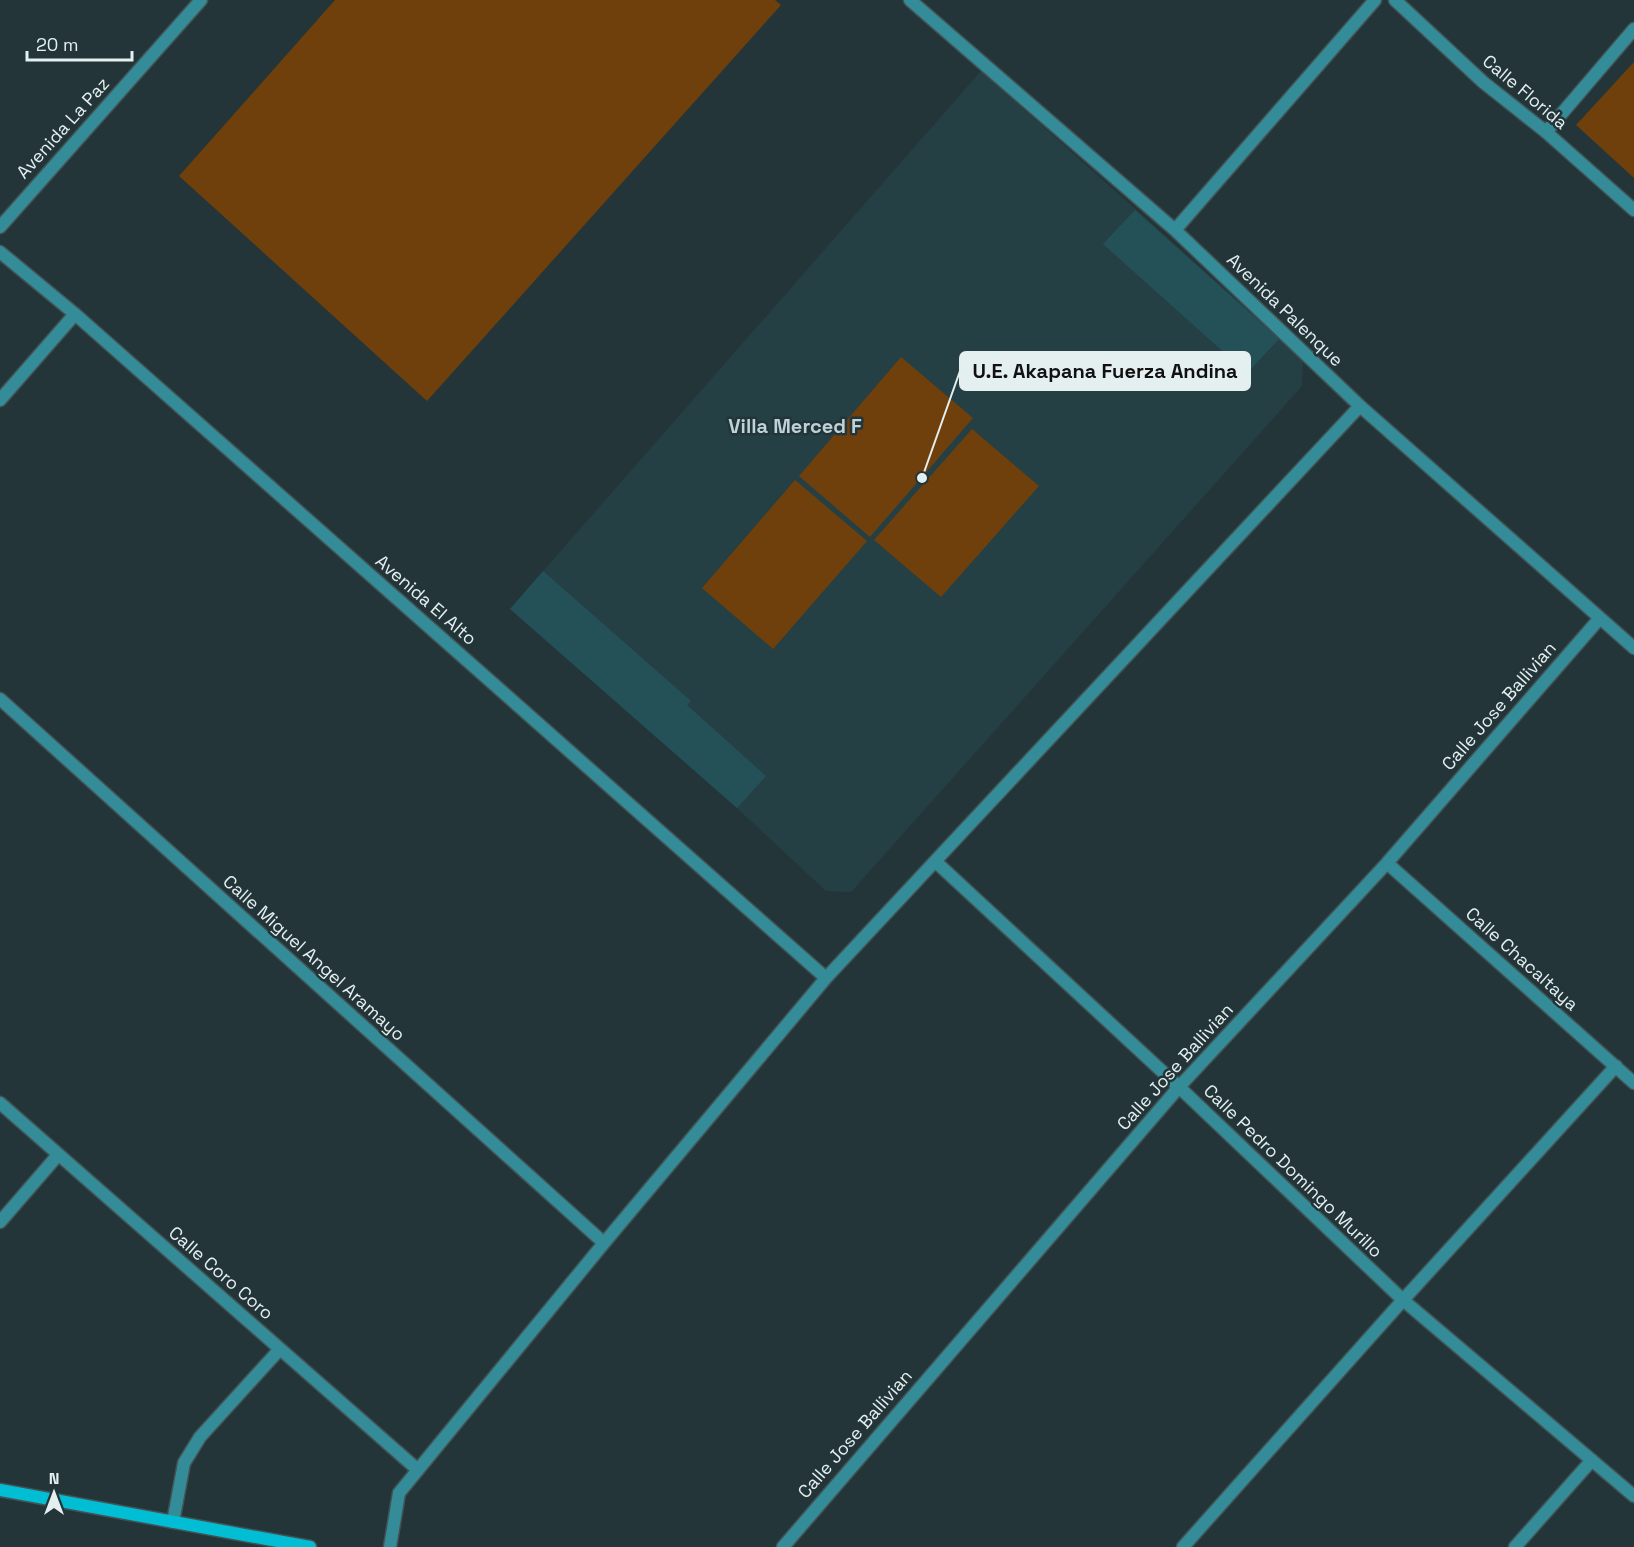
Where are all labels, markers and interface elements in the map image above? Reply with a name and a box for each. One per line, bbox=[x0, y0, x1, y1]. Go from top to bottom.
scale bar bbox=[27, 24, 132, 62]
text: 20 m bbox=[36, 33, 79, 56]
street label: Calle Florida bbox=[1478, 49, 1573, 134]
street label: Avenida La Paz bbox=[11, 72, 114, 183]
street label: Avenida Palenque bbox=[1222, 248, 1348, 371]
callout: U.E. Akapana Fuerza Andina bbox=[960, 352, 1250, 390]
text: U.E. Akapana Fuerza Andina bbox=[972, 358, 1238, 384]
district label: Villa Merced F bbox=[728, 413, 862, 439]
street label: Avenida El Alto bbox=[371, 549, 482, 650]
street label: Calle Jose Ballivian bbox=[1436, 637, 1561, 775]
street label: Calle Miguel Angel Aramayo bbox=[218, 870, 410, 1046]
street label: Calle Chacaltaya bbox=[1461, 902, 1584, 1015]
street label: Calle Jose Ballivian bbox=[1112, 998, 1238, 1135]
street label: Calle Pedro Domingo Murillo bbox=[1199, 1079, 1388, 1262]
street label: Calle Coro Coro bbox=[164, 1221, 278, 1324]
street label: Calle Jose Ballivian bbox=[792, 1365, 917, 1503]
north arrow bbox=[24, 1463, 84, 1523]
text: N bbox=[49, 1468, 59, 1489]

